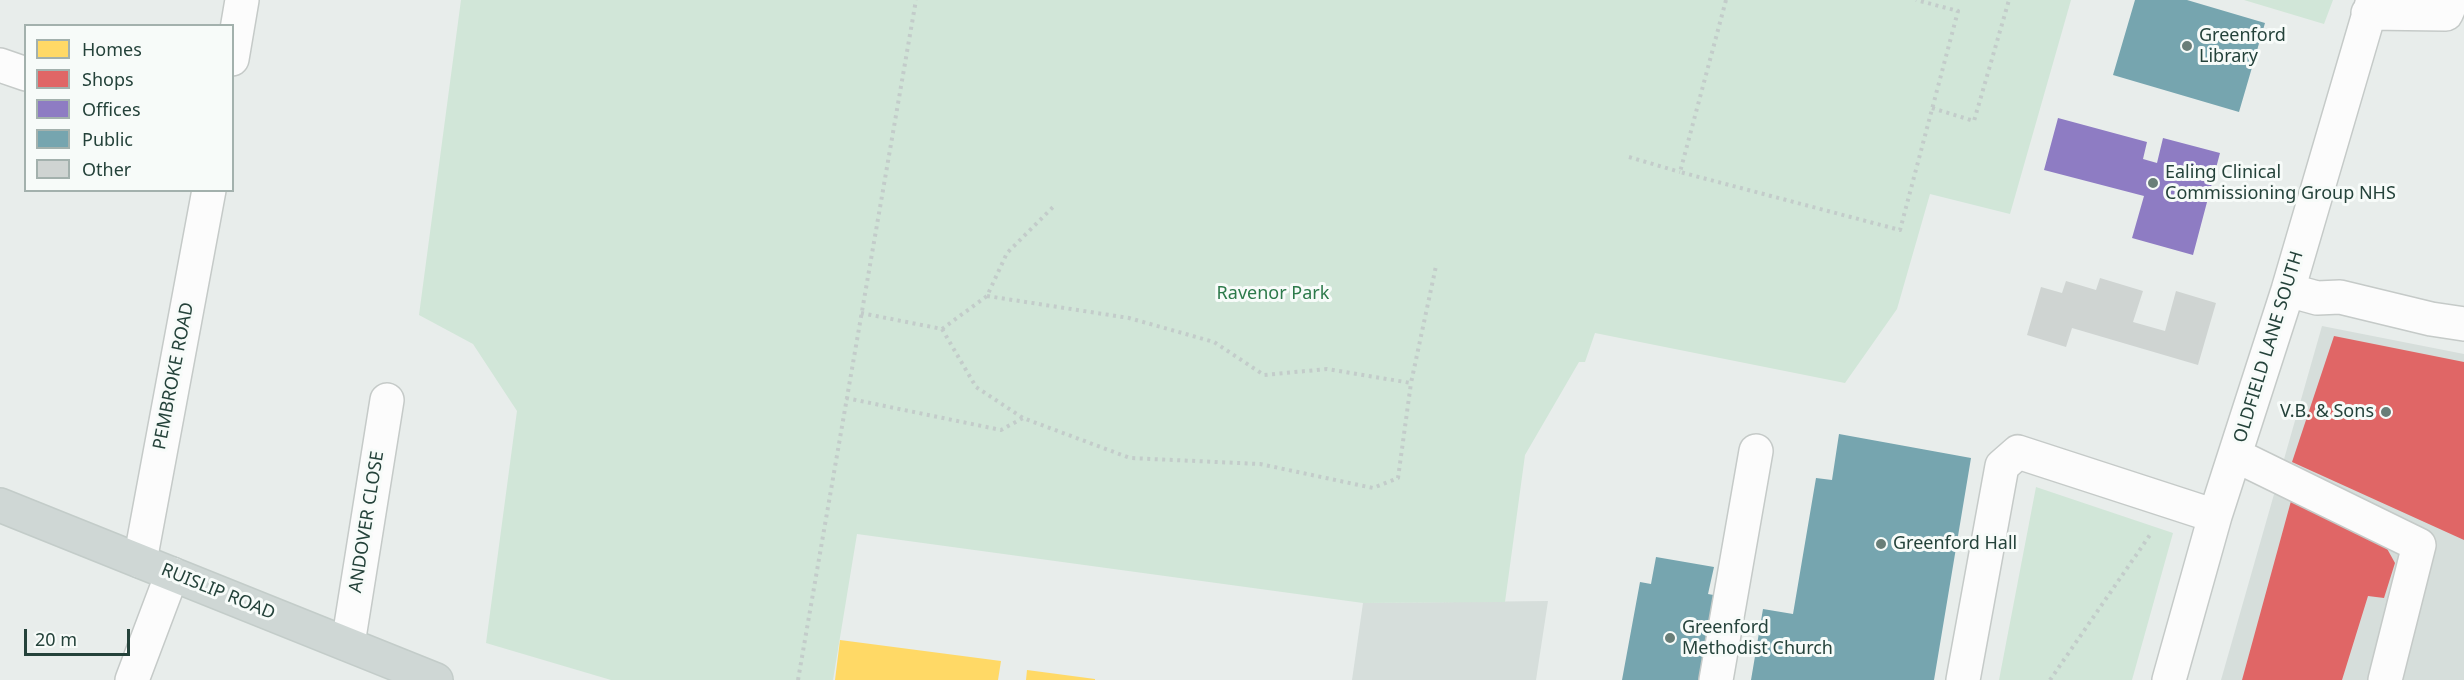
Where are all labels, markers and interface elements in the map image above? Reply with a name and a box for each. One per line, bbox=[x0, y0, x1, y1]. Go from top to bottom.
legend bbox=[24, 24, 234, 192]
place label: Greenford Library bbox=[2199, 25, 2286, 68]
text: Homes bbox=[82, 37, 142, 61]
marker: Greenford Library bbox=[2180, 39, 2194, 53]
text: Shops bbox=[82, 67, 134, 91]
text: Offices bbox=[82, 97, 141, 121]
text: Public bbox=[82, 127, 133, 151]
text: Other bbox=[82, 157, 131, 181]
place label: Ealing Clinical Commissioning Group NHS bbox=[2165, 162, 2396, 204]
marker: Ealing Clinical Commissioning Group NHS bbox=[2146, 176, 2160, 190]
street label: OLDFIELD LANE SOUTH bbox=[2230, 249, 2308, 445]
park label: Ravenor Park bbox=[1217, 283, 1329, 305]
street label: PEMBROKE ROAD bbox=[149, 301, 199, 451]
place label: V.B. & Sons bbox=[2280, 401, 2374, 423]
marker: V.B. & Sons bbox=[2379, 405, 2393, 419]
street label: ANDOVER CLOSE bbox=[345, 450, 389, 594]
place label: Greenford Hall bbox=[1893, 533, 2017, 555]
marker: Greenford Hall bbox=[1874, 537, 1888, 551]
street label: RUISLIP ROAD bbox=[158, 559, 278, 625]
scale bar bbox=[27, 617, 134, 655]
place label: Greenford Methodist Church bbox=[1682, 617, 1833, 660]
text: 20 m bbox=[35, 627, 77, 651]
marker: Greenford Methodist Church bbox=[1663, 631, 1677, 645]

